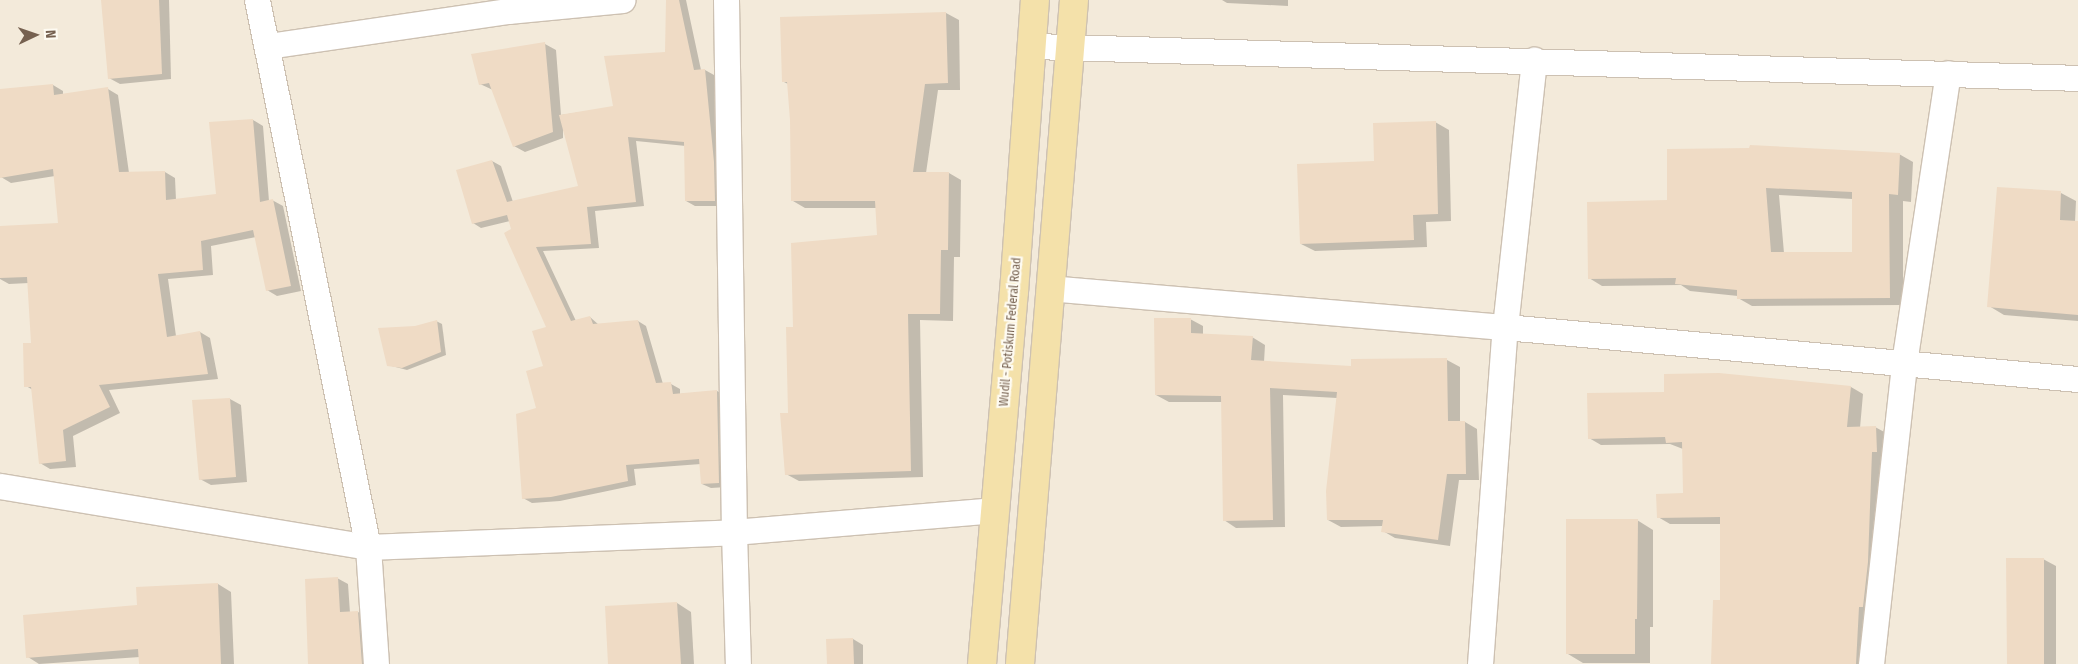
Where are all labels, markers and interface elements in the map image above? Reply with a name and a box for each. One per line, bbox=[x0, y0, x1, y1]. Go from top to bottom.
north arrow bbox=[10, 10, 60, 60]
text: N bbox=[42, 30, 59, 39]
street label: Wudil - Potiskum Federal Road bbox=[997, 257, 1025, 407]

